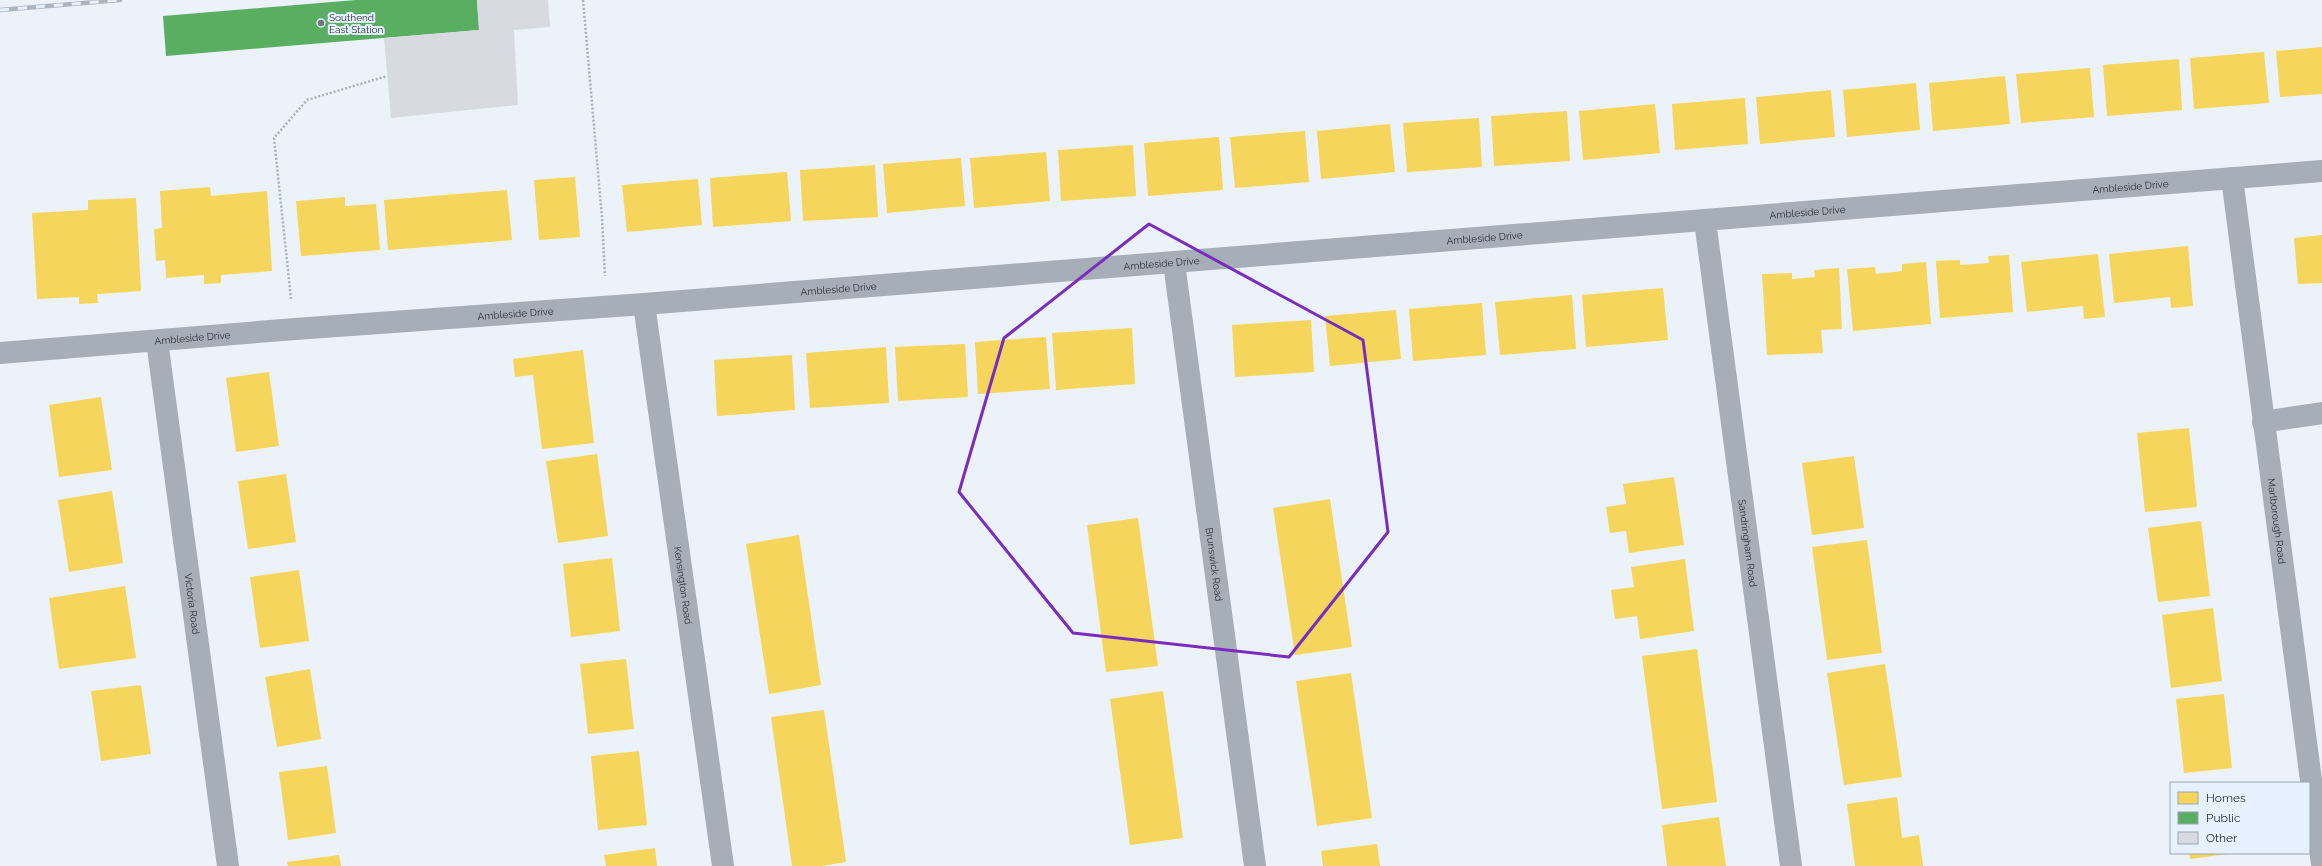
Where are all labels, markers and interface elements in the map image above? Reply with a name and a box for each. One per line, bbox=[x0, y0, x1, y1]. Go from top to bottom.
place label: Southend East Station bbox=[329, 12, 383, 35]
marker: Southend East Station bbox=[316, 18, 326, 28]
street label: Ambleside Drive bbox=[2092, 178, 2169, 195]
street label: Ambleside Drive bbox=[1769, 204, 1846, 221]
street label: Ambleside Drive bbox=[1446, 229, 1523, 246]
street label: Ambleside Drive bbox=[1123, 255, 1200, 272]
street label: Ambleside Drive bbox=[800, 281, 877, 298]
street label: Ambleside Drive bbox=[477, 305, 554, 322]
street label: Ambleside Drive bbox=[154, 329, 231, 346]
street label: Marlborough Road bbox=[2265, 478, 2288, 565]
street label: Sandringham Road bbox=[1736, 499, 1759, 588]
street label: Brunswick Road bbox=[1204, 527, 1224, 602]
street label: Kensington Road bbox=[672, 546, 694, 625]
street label: Victoria Road bbox=[182, 572, 202, 635]
legend bbox=[2170, 782, 2310, 854]
text: Homes bbox=[2206, 791, 2246, 805]
text: Public bbox=[2206, 811, 2241, 825]
text: Other bbox=[2206, 831, 2238, 845]

